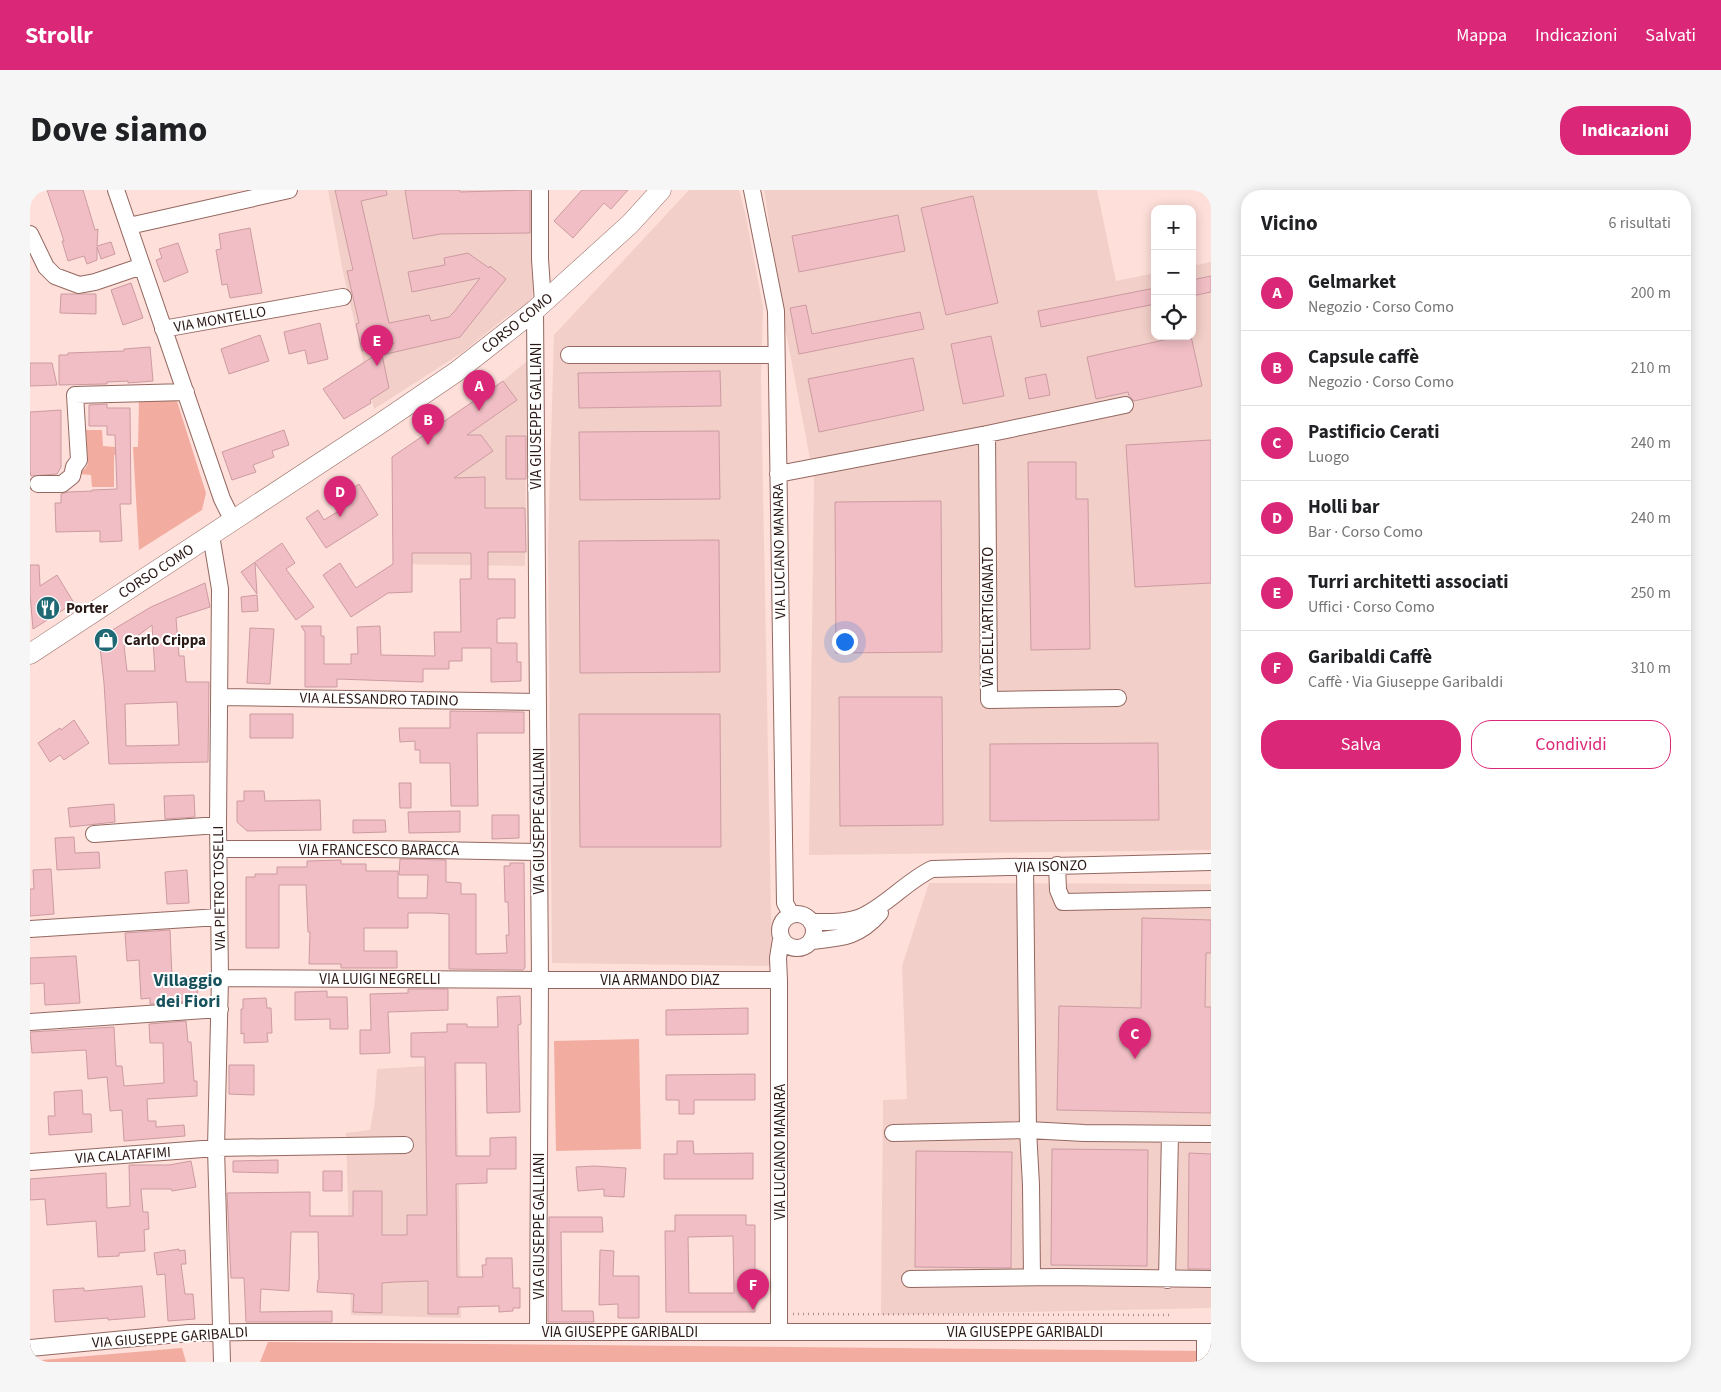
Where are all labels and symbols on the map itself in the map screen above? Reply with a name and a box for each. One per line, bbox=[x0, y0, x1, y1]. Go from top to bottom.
street label: CORSO COMO bbox=[477, 288, 558, 359]
street label: VIA MONTELLO bbox=[172, 301, 268, 338]
pin: E bbox=[361, 325, 393, 366]
street label: VIA GIUSEPPE GALLIANI bbox=[526, 342, 547, 490]
pin: A bbox=[463, 370, 495, 411]
pin: B bbox=[412, 404, 444, 445]
pin: D bbox=[324, 476, 356, 517]
street label: VIA LUCIANO MANARA bbox=[768, 482, 791, 619]
street label: CORSO COMO bbox=[114, 539, 198, 604]
street label: VIA DELL'ARTIGIANATO bbox=[978, 547, 999, 687]
restaurant icon: Porter bbox=[35, 595, 61, 621]
place label: Porter bbox=[66, 598, 108, 619]
shop icon: Carlo Crippa bbox=[93, 627, 119, 653]
your location bbox=[832, 629, 858, 655]
place label: Carlo Crippa bbox=[124, 630, 206, 651]
street label: VIA ALESSANDRO TADINO bbox=[299, 688, 459, 711]
street label: VIA GIUSEPPE GALLIANI bbox=[529, 747, 550, 895]
street label: VIA PIETRO TOSELLI bbox=[208, 825, 231, 951]
street label: VIA FRANCESCO BARACCA bbox=[299, 840, 460, 861]
street label: VIA ISONZO bbox=[1015, 855, 1087, 878]
district label: Villaggio dei Fiori bbox=[153, 968, 222, 1014]
street label: VIA LUIGI NEGRELLI bbox=[319, 969, 441, 990]
street label: VIA ARMANDO DIAZ bbox=[600, 970, 720, 991]
pin: C bbox=[1119, 1018, 1151, 1059]
street label: VIA LUCIANO MANARA bbox=[770, 1083, 791, 1220]
street label: VIA CALATAFIMI bbox=[74, 1142, 172, 1169]
street label: VIA GIUSEPPE GALLIANI bbox=[529, 1152, 550, 1300]
pin: F bbox=[737, 1269, 769, 1310]
street label: VIA GIUSEPPE GARIBALDI bbox=[91, 1322, 249, 1353]
street label: VIA GIUSEPPE GARIBALDI bbox=[542, 1322, 698, 1343]
street label: VIA GIUSEPPE GARIBALDI bbox=[947, 1322, 1103, 1343]

